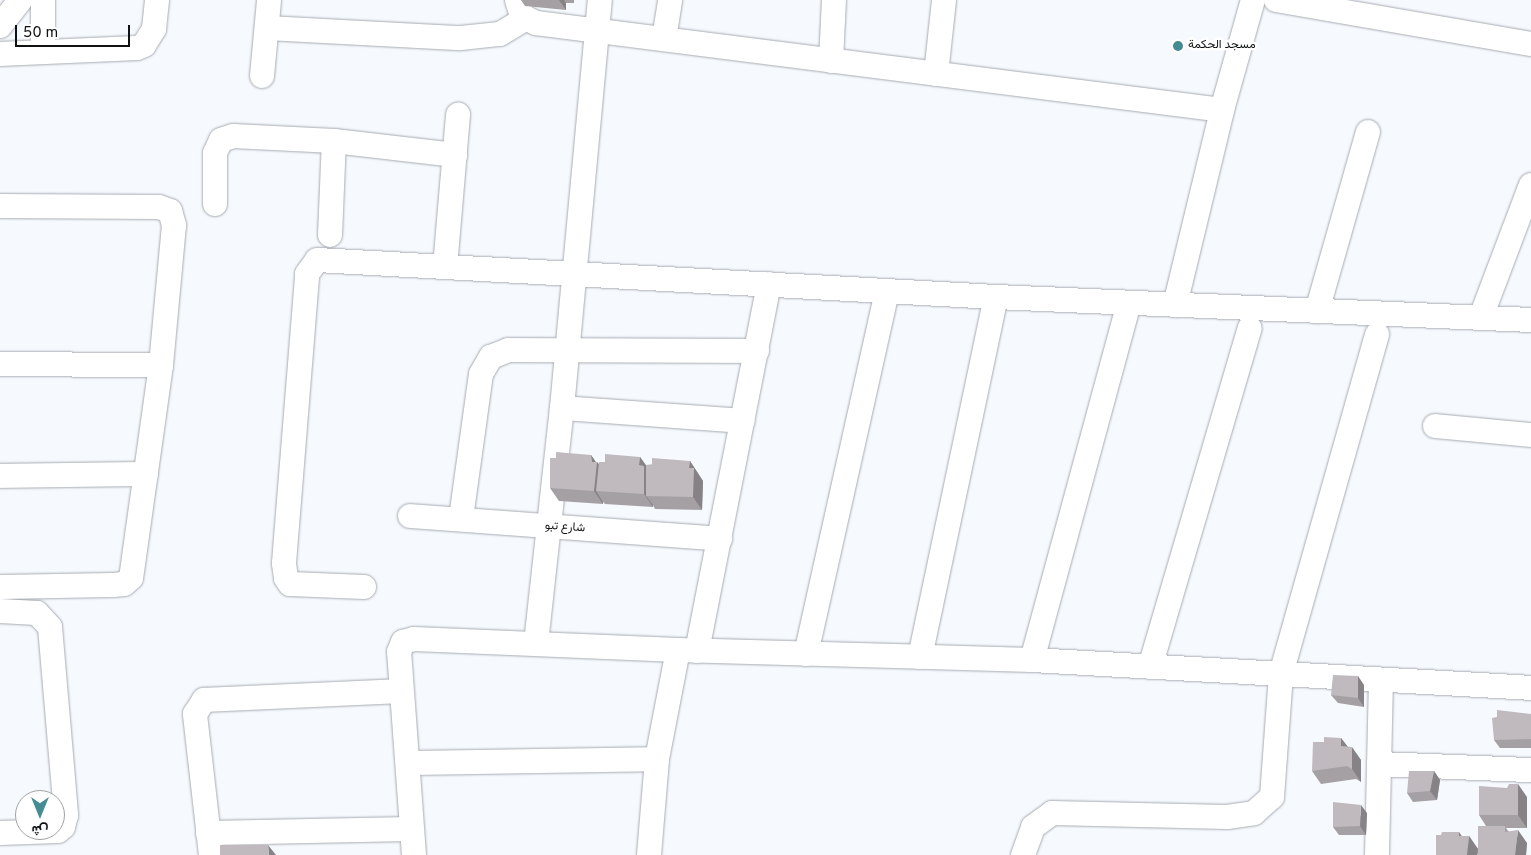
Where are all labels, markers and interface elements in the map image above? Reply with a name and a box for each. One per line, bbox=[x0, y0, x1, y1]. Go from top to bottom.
scale bar bbox=[18, 15, 132, 47]
text: 50 m bbox=[23, 24, 58, 43]
place label: مسجد الحكمة bbox=[1188, 39, 1256, 53]
marker: مسجد الحكمة bbox=[1172, 40, 1184, 52]
street label: شارع تبو bbox=[544, 519, 586, 537]
north arrow bbox=[15, 790, 65, 840]
text: ش bbox=[32, 821, 48, 838]

